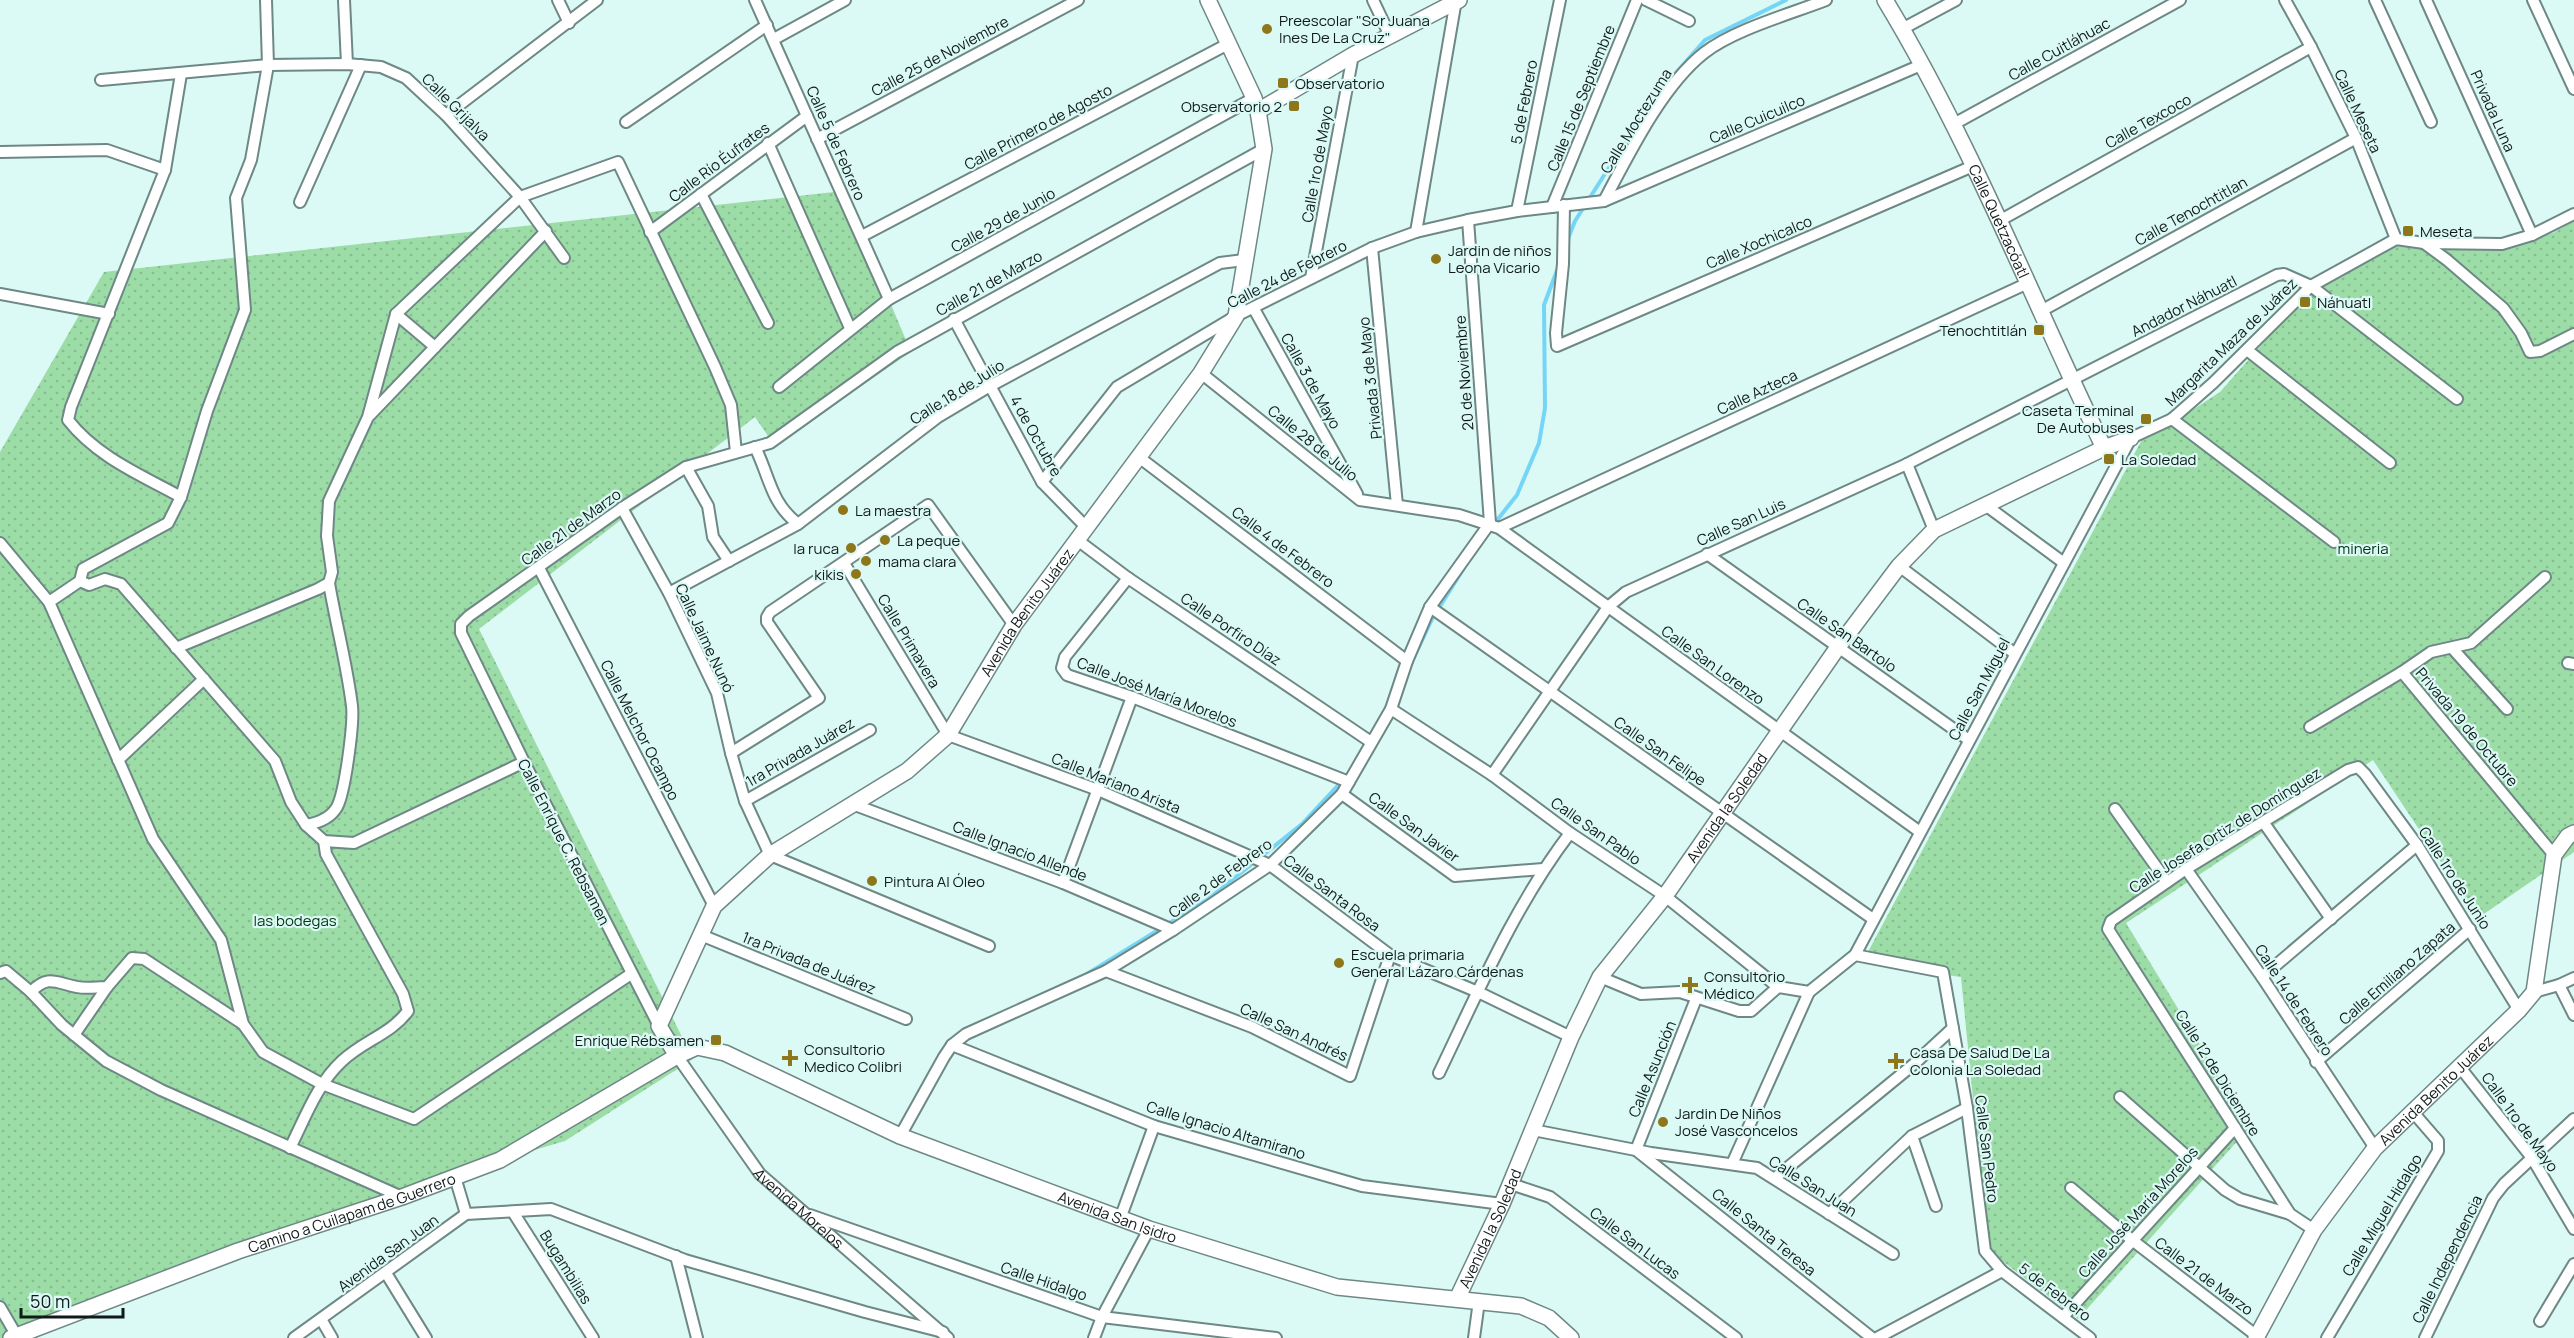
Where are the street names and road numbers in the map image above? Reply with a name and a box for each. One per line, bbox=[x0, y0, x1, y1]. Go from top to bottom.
street label: Calle 25 de Noviembre bbox=[868, 11, 1013, 101]
street label: Calle Cuitláhuac bbox=[2004, 12, 2114, 86]
street label: Calle 15 de Septiembre bbox=[1542, 21, 1620, 174]
street label: 5 de Febrero bbox=[1506, 58, 1542, 146]
street label: Calle Moctezuma bbox=[1595, 65, 1677, 177]
street label: Calle Meseta bbox=[2329, 66, 2387, 156]
street label: Privada Luna bbox=[2466, 67, 2520, 155]
street label: Calle Grijalva bbox=[417, 68, 495, 146]
street label: Calle Primero de Agosto bbox=[960, 79, 1116, 175]
street label: Calle 5 de Febrero bbox=[801, 82, 871, 204]
street label: Calle Cuicuilco bbox=[1706, 89, 1808, 149]
street label: Calle Texcoco bbox=[2101, 89, 2195, 153]
street label: Calle 1ro de Mayo bbox=[1296, 104, 1338, 224]
street label: Calle Río Éufrates bbox=[664, 117, 774, 207]
street label: Calle Quetzacóatl bbox=[1964, 161, 2035, 281]
street label: Calle Tenochtitlan bbox=[2131, 171, 2251, 251]
street label: Calle 29 de Junio bbox=[947, 183, 1059, 257]
street label: Calle Xochicalco bbox=[1703, 210, 1815, 274]
street label: Calle 24 de Febrero bbox=[1224, 235, 1351, 313]
street label: Calle 21 de Marzo bbox=[932, 245, 1046, 321]
street label: Andador Náhuatl bbox=[2128, 270, 2240, 342]
street label: Margarita Maza de Juárez bbox=[2160, 273, 2302, 411]
street label: 20 de Noviembre bbox=[1449, 314, 1479, 431]
street label: Privada 3 de Mayo bbox=[1353, 316, 1387, 440]
street label: Calle 3 de Mayo bbox=[1276, 329, 1346, 433]
street label: Calle 18 de Julio bbox=[906, 354, 1008, 429]
street label: Calle Azteca bbox=[1713, 364, 1801, 420]
street label: 4 de Octubre bbox=[1005, 392, 1067, 480]
street label: Calle 28 de Julio bbox=[1263, 400, 1363, 486]
street label: Calle 21 de Marzo bbox=[517, 484, 625, 570]
street label: Calle San Luis bbox=[1693, 493, 1789, 551]
street label: Calle 4 de Febrero bbox=[1227, 501, 1339, 593]
street label: Avenida Benito Juárez bbox=[975, 544, 1078, 680]
street label: Calle Jaime Nunó bbox=[671, 580, 739, 696]
street label: Calle Porfiro Díaz bbox=[1177, 588, 1285, 670]
street label: Calle Primavera bbox=[873, 590, 945, 692]
street label: Calle San Bartolo bbox=[1793, 593, 1901, 677]
street label: Calle San Lorenzo bbox=[1657, 620, 1769, 710]
street label: Calle San Miguel bbox=[1943, 634, 2015, 744]
street label: Calle José María Morelos bbox=[1074, 652, 1240, 732]
street label: Calle Melchor Ocampo bbox=[595, 656, 685, 804]
street label: Privada 19 de Octubre bbox=[2411, 663, 2523, 791]
street label: Calle San Felipe bbox=[1610, 711, 1710, 791]
street label: 1ra Privada Juárez bbox=[742, 712, 858, 792]
street label: Calle Mariano Arista bbox=[1048, 748, 1184, 818]
street label: Avenida la Soledad bbox=[1681, 749, 1772, 866]
street label: Calle Enrique C. Rebsamen bbox=[513, 755, 615, 929]
street label: Calle Josefa Ortiz de Domínguez bbox=[2125, 762, 2325, 898]
street label: Calle San Javier bbox=[1364, 787, 1464, 867]
street label: Calle San Pablo bbox=[1547, 792, 1645, 870]
street label: Calle Ignacio Allende bbox=[950, 816, 1090, 886]
street label: Calle 1ro de Junio bbox=[2414, 823, 2496, 934]
street label: Calle 2 de Febrero bbox=[1164, 833, 1276, 923]
street label: Calle Santa Rosa bbox=[1279, 850, 1385, 936]
street label: Calle Emiliano Zapata bbox=[2334, 917, 2460, 1029]
street label: 1ra Privada de Juárez bbox=[739, 927, 879, 1000]
street label: Calle 14 de Febrero bbox=[2250, 940, 2338, 1060]
street label: Calle San Andrés bbox=[1237, 998, 1351, 1066]
street label: Calle 12 de Diciembre bbox=[2171, 1006, 2266, 1140]
street label: Calle Asunción bbox=[1623, 1018, 1681, 1120]
street label: Avenida Benito Juárez bbox=[2374, 1030, 2498, 1150]
street label: Calle 1ro de Mayo bbox=[2477, 1068, 2563, 1176]
street label: Calle San Pedro bbox=[1970, 1094, 2004, 1204]
street label: Calle Ignacio Altamirano bbox=[1144, 1096, 1308, 1164]
street label: Calle José María Morelos bbox=[2073, 1142, 2203, 1282]
street label: Calle San Juan bbox=[1765, 1150, 1861, 1222]
street label: Calle Miguel Hidalgo bbox=[2337, 1150, 2427, 1280]
street label: Avenida Morelos bbox=[749, 1164, 849, 1253]
street label: Avenida la Soledad bbox=[1453, 1166, 1526, 1291]
street label: Camino a Cuilapam de Guerrero bbox=[245, 1167, 458, 1258]
street label: Calle Santa Teresa bbox=[1707, 1183, 1821, 1281]
street label: Avenida San Isidro bbox=[1055, 1185, 1180, 1247]
street label: Calle Independencia bbox=[2407, 1191, 2487, 1327]
street label: Calle San Lucas bbox=[1585, 1202, 1685, 1284]
street label: Avenida San Juan bbox=[333, 1209, 443, 1297]
street label: Bugambilias bbox=[535, 1226, 597, 1308]
street label: Calle 21 de Marzo bbox=[2150, 1232, 2258, 1320]
street label: Calle Hidalgo bbox=[998, 1256, 1090, 1306]
street label: 5 de Febrero bbox=[2015, 1258, 2096, 1326]

